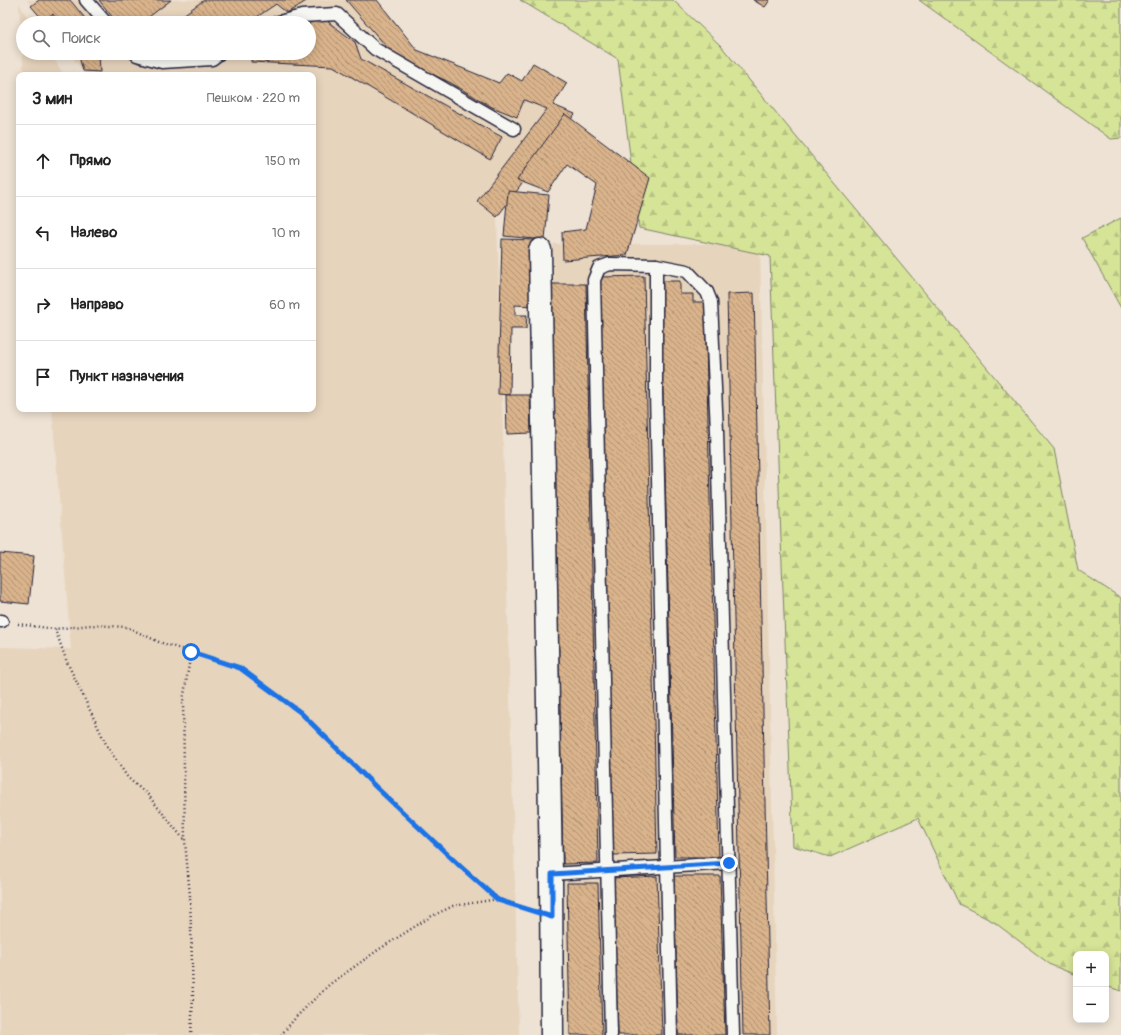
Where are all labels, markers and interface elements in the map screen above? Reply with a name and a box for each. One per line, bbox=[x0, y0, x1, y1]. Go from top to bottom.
search box bbox=[16, 16, 316, 60]
icon: search bbox=[30, 27, 52, 49]
text: Поиск bbox=[62, 29, 101, 48]
text: 3 мин bbox=[32, 88, 72, 109]
text: Пешком · 220 m bbox=[207, 90, 300, 106]
icon: ahead bbox=[32, 150, 54, 172]
text: Прямо bbox=[70, 151, 111, 170]
text: 150 m bbox=[265, 153, 300, 169]
icon: left bbox=[32, 222, 54, 244]
text: Налево bbox=[70, 223, 117, 242]
text: 10 m bbox=[272, 225, 300, 241]
icon: right bbox=[32, 294, 54, 316]
text: Направо bbox=[70, 295, 124, 314]
text: 60 m bbox=[269, 297, 300, 313]
icon: arrive bbox=[32, 366, 54, 388]
text: Пункт назначения bbox=[70, 367, 184, 386]
route start bbox=[182, 643, 200, 661]
route end bbox=[720, 854, 738, 872]
map controls bbox=[1073, 951, 1109, 1023]
button: + bbox=[1073, 951, 1109, 987]
button: − bbox=[1073, 987, 1109, 1023]

